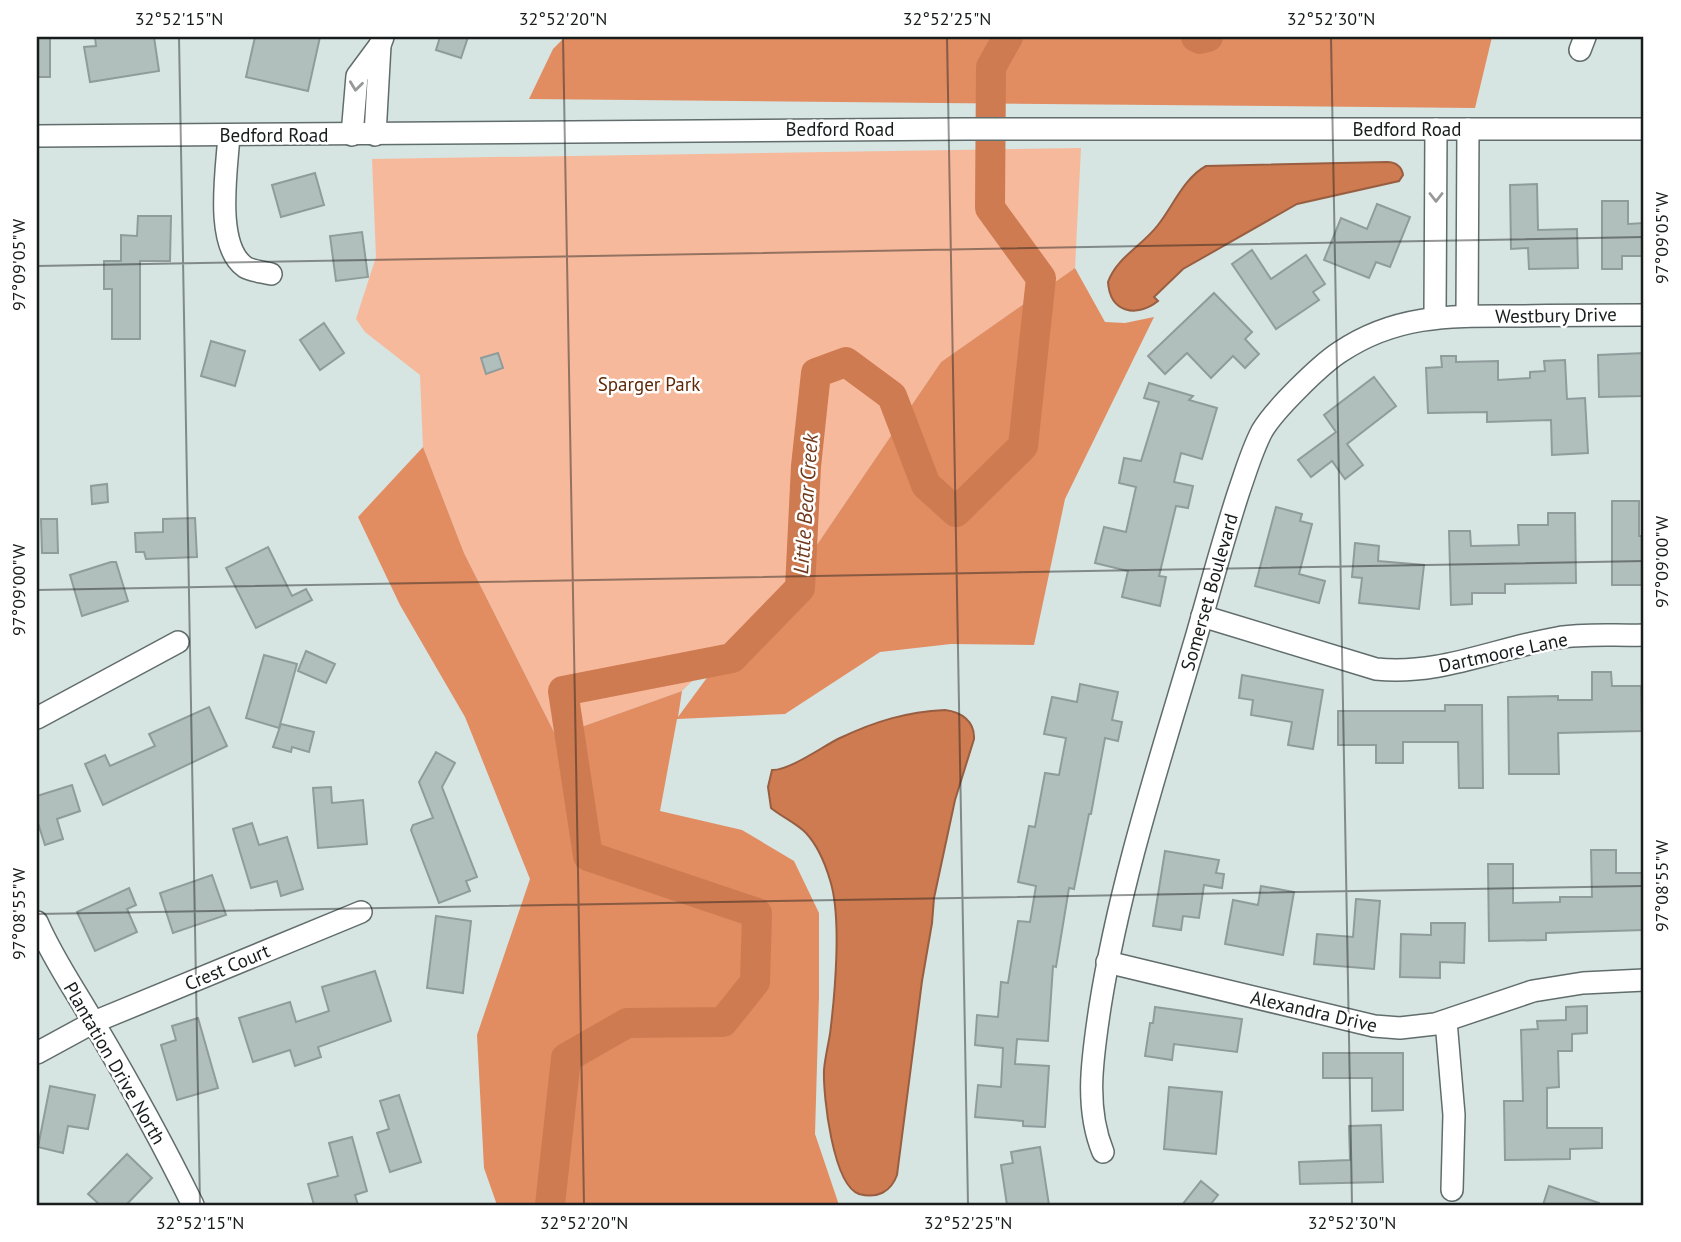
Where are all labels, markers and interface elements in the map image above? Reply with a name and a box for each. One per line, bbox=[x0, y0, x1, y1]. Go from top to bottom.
text: 32°52'15"N bbox=[135, 7, 223, 30]
text: 32°52'20"N bbox=[519, 7, 607, 30]
text: 32°52'25"N bbox=[903, 7, 991, 30]
text: 32°52'30"N bbox=[1287, 7, 1375, 30]
one-way arrow bbox=[349, 80, 364, 92]
street label: Bedford Road bbox=[786, 117, 894, 141]
street label: Bedford Road bbox=[1353, 117, 1461, 141]
street label: Bedford Road bbox=[220, 123, 328, 147]
one-way arrow bbox=[1428, 192, 1444, 203]
text: 97°09'05"W bbox=[1650, 192, 1673, 284]
text: 97°09'05"W bbox=[7, 219, 30, 311]
street label: Westbury Drive bbox=[1495, 302, 1617, 328]
park label: Sparger Park bbox=[598, 372, 700, 396]
water label: Little Bear Creek bbox=[787, 431, 824, 575]
street label: Somerset Boulevard bbox=[1175, 511, 1243, 673]
text: 97°09'00"W bbox=[1650, 516, 1673, 608]
text: 97°09'00"W bbox=[7, 544, 30, 636]
street label: Dartmoore Lane bbox=[1436, 627, 1570, 677]
text: 97°08'55"W bbox=[1650, 840, 1673, 932]
text: 97°08'55"W bbox=[7, 868, 30, 960]
street label: Crest Court bbox=[181, 938, 274, 996]
street label: Plantation Drive North bbox=[59, 978, 171, 1148]
street label: Alexandra Drive bbox=[1248, 985, 1380, 1037]
text: 32°52'15"N bbox=[156, 1211, 244, 1234]
text: 32°52'20"N bbox=[540, 1211, 628, 1234]
text: 32°52'25"N bbox=[924, 1211, 1012, 1234]
text: 32°52'30"N bbox=[1308, 1211, 1396, 1234]

